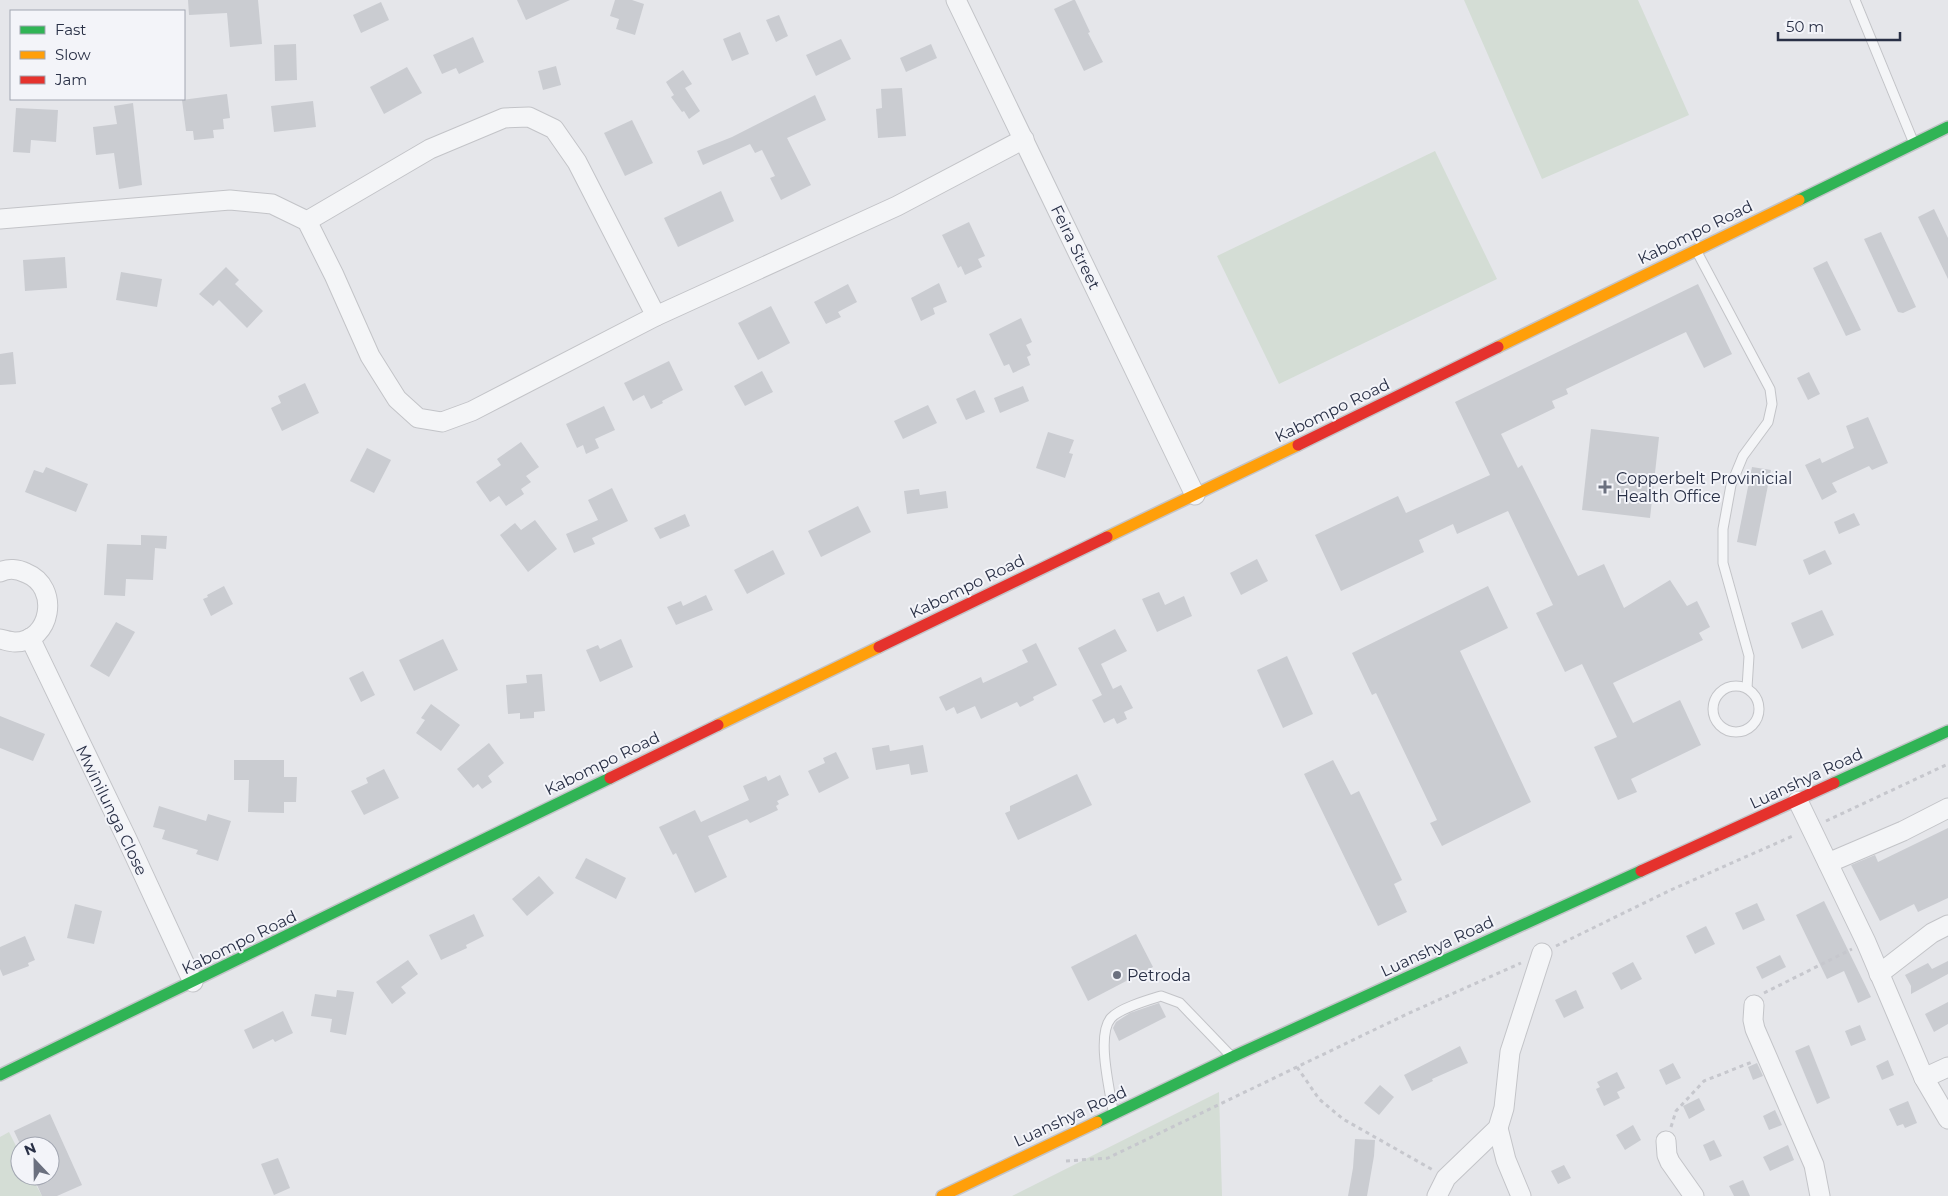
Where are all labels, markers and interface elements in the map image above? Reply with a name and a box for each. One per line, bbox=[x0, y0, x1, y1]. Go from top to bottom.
legend bbox=[10, 10, 185, 100]
scale bar bbox=[1778, 10, 1900, 42]
text: 50 m bbox=[1786, 17, 1824, 36]
text: Fast bbox=[55, 20, 86, 39]
text: Slow bbox=[55, 45, 91, 64]
text: Jam bbox=[54, 70, 87, 89]
street label: Kabompo Road bbox=[1635, 196, 1756, 268]
street label: Feira Street bbox=[1047, 202, 1104, 293]
street label: Kabompo Road bbox=[1272, 374, 1393, 446]
place label: Copperbelt Provinicial Health Office bbox=[1616, 469, 1792, 506]
marker: Copperbelt Provinicial Health Office bbox=[1598, 480, 1612, 494]
street label: Kabompo Road bbox=[907, 550, 1028, 622]
street label: Kabompo Road bbox=[542, 727, 663, 799]
street label: Mwinilunga Close bbox=[72, 742, 151, 878]
street label: Luanshya Road bbox=[1747, 744, 1866, 813]
street label: Kabompo Road bbox=[179, 906, 300, 978]
street label: Luanshya Road bbox=[1378, 912, 1497, 981]
place label: Petroda bbox=[1127, 966, 1191, 985]
marker: Petroda bbox=[1111, 969, 1123, 981]
street label: Luanshya Road bbox=[1011, 1082, 1130, 1151]
north arrow bbox=[10, 1136, 60, 1186]
text: N bbox=[22, 1138, 39, 1159]

